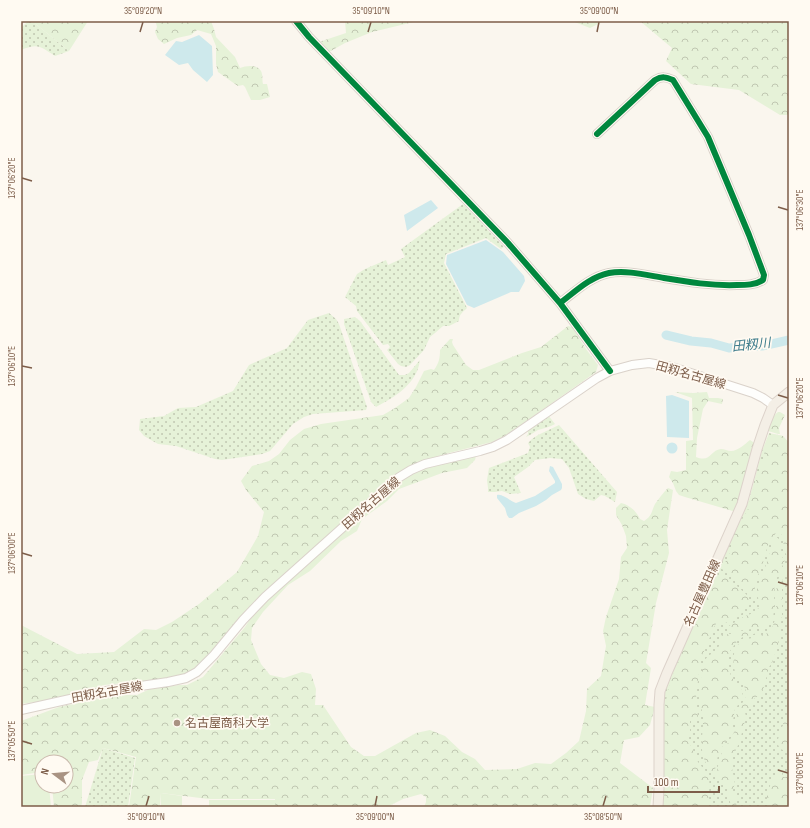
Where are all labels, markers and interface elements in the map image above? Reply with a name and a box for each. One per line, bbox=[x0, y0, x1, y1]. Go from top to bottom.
text: 35°09'20"N bbox=[124, 5, 162, 17]
text: 35°09'10"N bbox=[352, 5, 390, 17]
text: 35°09'00"N bbox=[580, 5, 618, 17]
text: 137°06'20"E bbox=[6, 157, 18, 199]
text: 137°06'30"E bbox=[794, 189, 806, 231]
water label: 田籾川 bbox=[731, 335, 773, 355]
text: 137°06'10"E bbox=[6, 346, 18, 386]
street label: 田籾名古屋線 bbox=[654, 358, 728, 393]
text: 137°06'20"E bbox=[794, 377, 806, 419]
street label: 田籾名古屋線 bbox=[339, 474, 403, 533]
text: 137°06'00"E bbox=[6, 532, 18, 574]
street label: 名古屋豊田線 bbox=[681, 557, 724, 629]
text: 137°06'10"E bbox=[794, 565, 806, 605]
street label: 田籾名古屋線 bbox=[70, 679, 144, 706]
place label: 名古屋商科大学 bbox=[185, 716, 269, 731]
marker: 名古屋商科大学 bbox=[172, 718, 182, 728]
text: 137°05'50"E bbox=[6, 721, 18, 761]
text: 137°06'00"E bbox=[794, 752, 806, 794]
north arrow bbox=[34, 754, 74, 794]
text: N bbox=[38, 767, 52, 776]
scale bar bbox=[648, 768, 719, 794]
text: 100 m bbox=[654, 775, 679, 790]
text: 35°09'10"N bbox=[127, 811, 165, 823]
text: 35°09'00"N bbox=[356, 811, 394, 823]
text: 35°08'50"N bbox=[584, 811, 622, 823]

